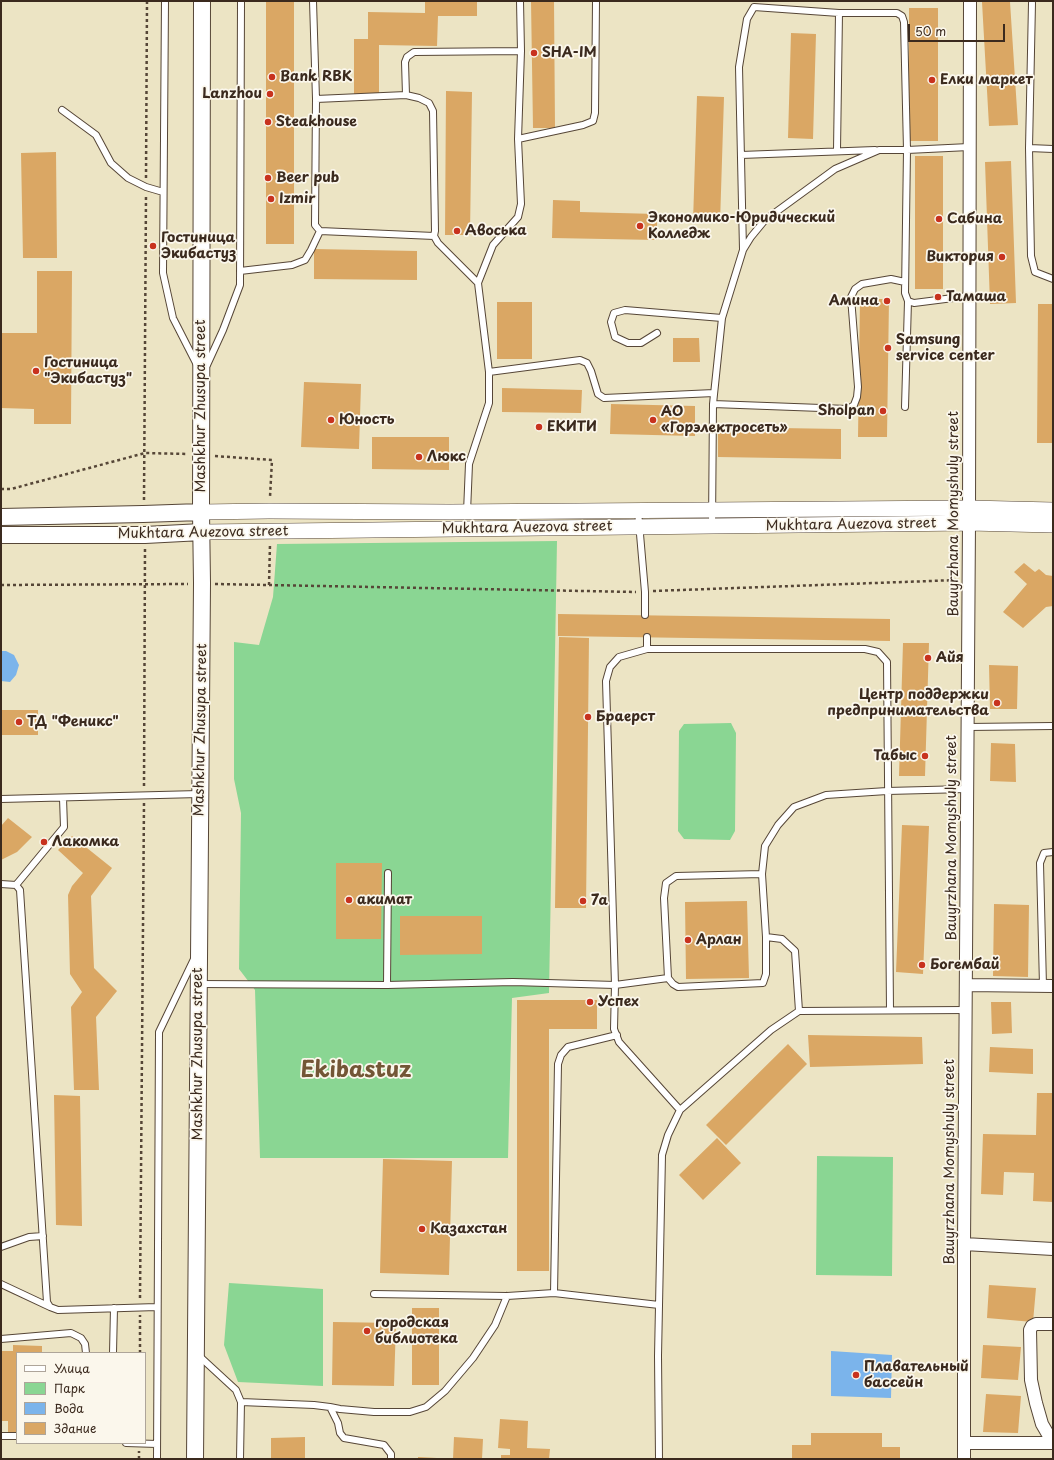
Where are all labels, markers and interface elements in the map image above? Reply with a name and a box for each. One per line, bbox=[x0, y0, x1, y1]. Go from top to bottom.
scale bar bbox=[910, 16, 1007, 42]
text: 50 m bbox=[915, 22, 946, 40]
place label: SHA-IM bbox=[542, 45, 597, 61]
marker: SHA-IM bbox=[529, 48, 539, 58]
place label: Bank RBK bbox=[280, 69, 352, 85]
marker: Bank RBK bbox=[267, 72, 277, 82]
place label: Елки маркет bbox=[940, 72, 1033, 88]
marker: Елки маркет bbox=[927, 75, 937, 85]
place label: Lanzhou bbox=[202, 86, 262, 102]
marker: Lanzhou bbox=[265, 89, 275, 99]
place label: Steakhouse bbox=[276, 114, 357, 130]
marker: Steakhouse bbox=[263, 117, 273, 127]
place label: Beer pub bbox=[276, 170, 339, 186]
marker: Beer pub bbox=[263, 173, 273, 183]
place label: Izmir bbox=[279, 191, 315, 207]
marker: Izmir bbox=[266, 194, 276, 204]
place label: Экономико-Юридический Колледж bbox=[648, 210, 835, 242]
place label: Сабина bbox=[947, 211, 1003, 227]
marker: Сабина bbox=[934, 214, 944, 224]
marker: Экономико-Юридический Колледж bbox=[635, 221, 645, 231]
place label: Авоська bbox=[465, 223, 527, 239]
marker: Авоська bbox=[452, 226, 462, 236]
place label: Гостиница Экибастуз bbox=[161, 230, 236, 262]
marker: Гостиница Экибастуз bbox=[148, 241, 158, 251]
place label: Виктория bbox=[926, 249, 994, 265]
marker: Виктория bbox=[997, 252, 1007, 262]
place label: Тамаша bbox=[946, 289, 1006, 305]
marker: Тамаша bbox=[933, 292, 943, 302]
place label: Амина bbox=[829, 293, 879, 309]
marker: Амина bbox=[882, 296, 892, 306]
street label: Mashkhur Zhusupa street bbox=[193, 319, 209, 493]
place label: Samsung service center bbox=[896, 332, 995, 364]
marker: Samsung service center bbox=[883, 343, 893, 353]
place label: Гостиница "Экибастуз" bbox=[44, 355, 132, 388]
marker: Гостиница "Экибастуз" bbox=[31, 366, 41, 376]
place label: Sholpan bbox=[818, 403, 875, 419]
place label: АО «Горэлектросеть» bbox=[661, 404, 788, 436]
marker: Sholpan bbox=[878, 406, 888, 416]
street label: Bauyrzhana Momyshuly street bbox=[946, 411, 962, 617]
place label: Юность bbox=[339, 412, 394, 428]
marker: Юность bbox=[326, 415, 336, 425]
marker: АО «Горэлектросеть» bbox=[648, 415, 658, 425]
place label: ЕКИТИ bbox=[547, 419, 597, 435]
marker: ЕКИТИ bbox=[534, 422, 544, 432]
place label: Люкс bbox=[427, 449, 466, 465]
marker: Люкс bbox=[414, 452, 424, 462]
street label: Mukhtara Auezova street bbox=[766, 515, 936, 535]
street label: Mukhtara Auezova street bbox=[442, 518, 612, 538]
street label: Mukhtara Auezova street bbox=[118, 523, 288, 543]
street label: Mashkhur Zhusupa street bbox=[191, 643, 211, 817]
place label: Айя bbox=[936, 650, 964, 666]
marker: Айя bbox=[923, 653, 933, 663]
place label: Центр поддержки предпринимательства bbox=[827, 687, 989, 720]
marker: Центр поддержки предпринимательства bbox=[992, 698, 1002, 708]
place label: Браерст bbox=[596, 709, 655, 725]
marker: Браерст bbox=[583, 712, 593, 722]
place label: ТД "Феникс" bbox=[27, 714, 119, 730]
marker: ТД "Феникс" bbox=[14, 717, 24, 727]
street label: Bauyrzhana Momyshuly street bbox=[944, 735, 960, 941]
place label: Табыс bbox=[873, 748, 917, 764]
marker: Табыс bbox=[920, 751, 930, 761]
place label: Лакомка bbox=[52, 834, 119, 850]
marker: Лакомка bbox=[39, 837, 49, 847]
place label: акимат bbox=[357, 892, 412, 908]
place label: 7а bbox=[591, 893, 608, 909]
marker: акимат bbox=[344, 895, 354, 905]
marker: 7а bbox=[578, 896, 588, 906]
place label: Арлан bbox=[696, 932, 742, 948]
marker: Арлан bbox=[683, 935, 693, 945]
place label: Богембай bbox=[930, 957, 1000, 973]
marker: Богембай bbox=[917, 960, 927, 970]
street label: Mashkhur Zhusupa street bbox=[190, 967, 206, 1141]
place label: Успех bbox=[598, 994, 639, 1010]
marker: Успех bbox=[585, 997, 595, 1007]
district label: Ekibastuz bbox=[301, 1058, 411, 1084]
street label: Bauyrzhana Momyshuly street bbox=[942, 1059, 958, 1265]
place label: Казахстан bbox=[430, 1221, 507, 1237]
marker: Казахстан bbox=[417, 1224, 427, 1234]
place label: городская библиотека bbox=[375, 1315, 458, 1348]
marker: городская библиотека bbox=[362, 1326, 372, 1336]
legend bbox=[16, 1352, 146, 1444]
text: Улица bbox=[54, 1359, 90, 1377]
place label: Плавательный бассейн bbox=[864, 1359, 969, 1392]
marker: Плавательный бассейн bbox=[851, 1370, 861, 1380]
text: Парк bbox=[54, 1379, 85, 1397]
text: Вода bbox=[54, 1399, 84, 1417]
text: Здание bbox=[54, 1419, 96, 1437]

